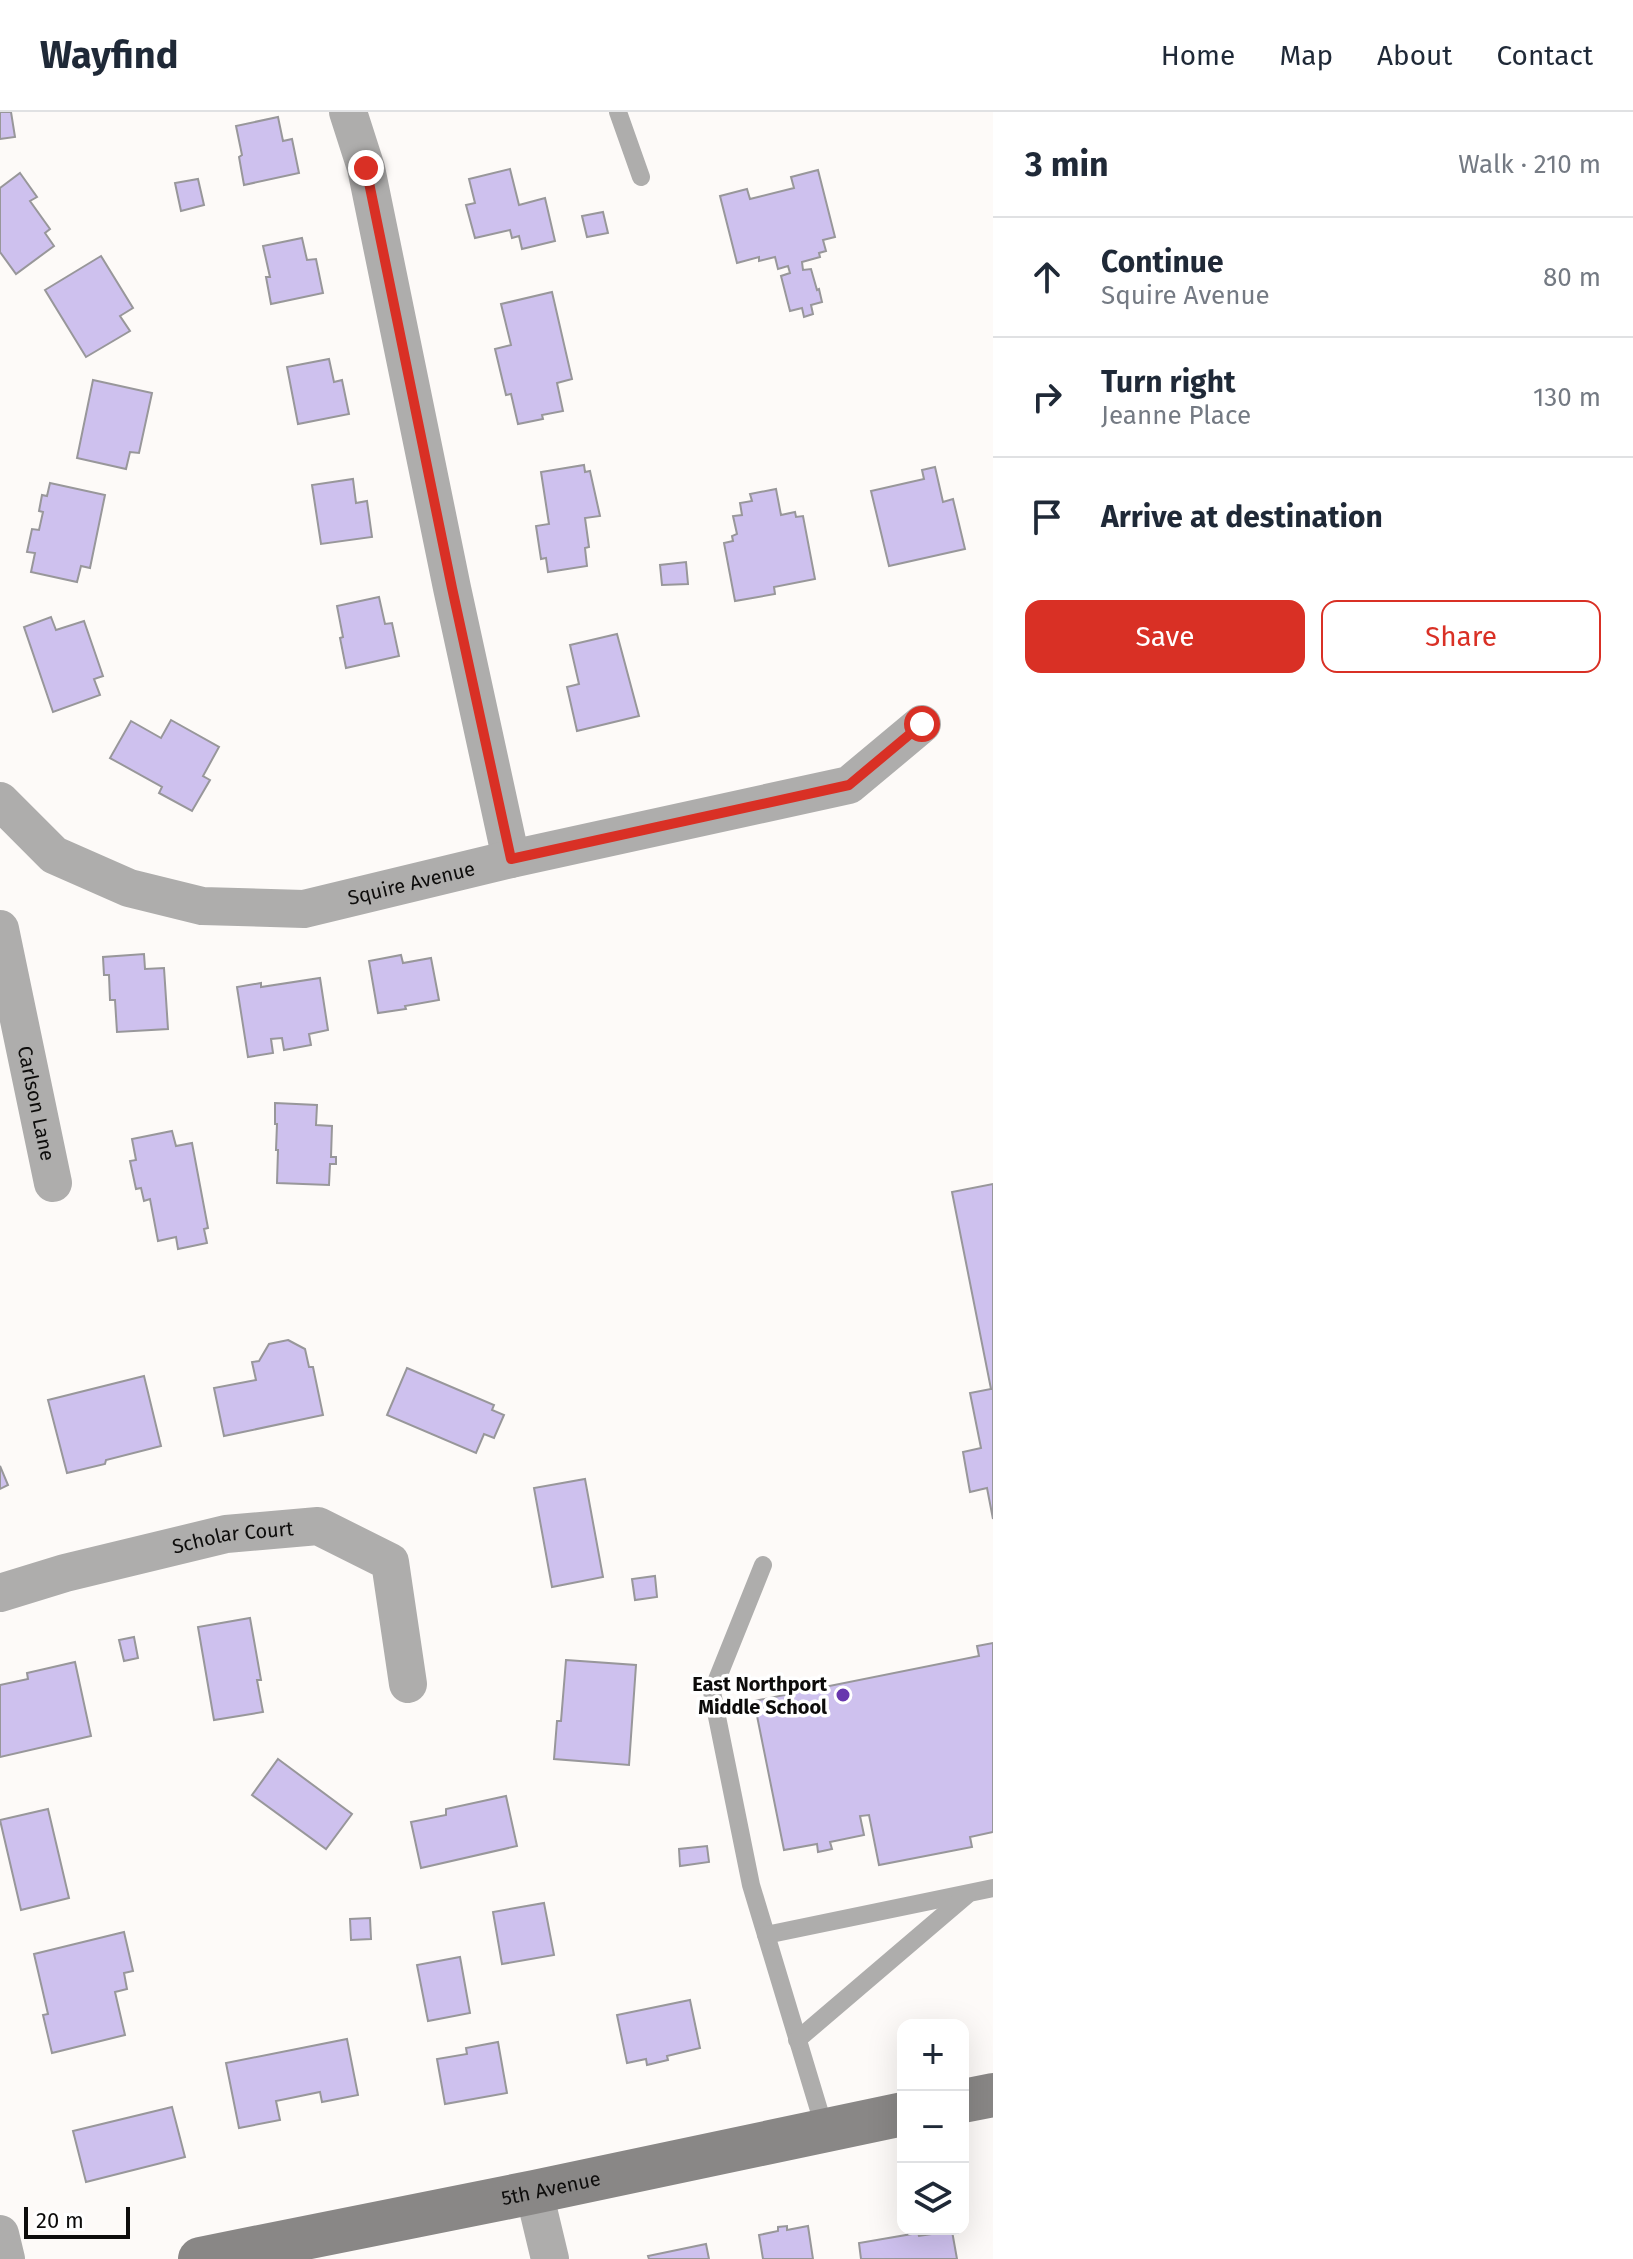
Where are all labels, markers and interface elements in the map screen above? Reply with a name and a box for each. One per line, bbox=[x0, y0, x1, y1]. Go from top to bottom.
text: Wayfind bbox=[40, 32, 178, 78]
text: Home bbox=[1161, 39, 1235, 72]
text: Map bbox=[1279, 39, 1333, 72]
text: About bbox=[1377, 39, 1452, 72]
text: Contact bbox=[1496, 39, 1593, 72]
text: 3 min bbox=[1025, 144, 1109, 185]
text: Walk · 210 m bbox=[1458, 149, 1601, 180]
route end bbox=[348, 150, 384, 186]
text: Continue bbox=[1101, 244, 1224, 280]
icon: ahead bbox=[1025, 255, 1069, 299]
text: 80 m bbox=[1543, 262, 1601, 293]
text: Squire Avenue bbox=[1101, 280, 1270, 311]
text: Turn right bbox=[1101, 364, 1236, 400]
icon: right bbox=[1025, 375, 1069, 419]
text: 130 m bbox=[1533, 382, 1601, 413]
text: Jeanne Place bbox=[1101, 400, 1251, 431]
icon: arrive bbox=[1025, 495, 1069, 539]
text: Arrive at destination bbox=[1101, 499, 1383, 535]
button: Save bbox=[1025, 600, 1305, 673]
button: Share bbox=[1321, 600, 1601, 673]
route start bbox=[904, 706, 940, 742]
street label: Squire Avenue bbox=[345, 856, 477, 910]
street label: Carlson Lane bbox=[13, 1044, 60, 1163]
street label: Scholar Court bbox=[170, 1516, 295, 1559]
place label: East Northport Middle School bbox=[692, 1672, 827, 1719]
marker: East Northport Middle School bbox=[834, 1686, 852, 1704]
map controls bbox=[897, 2019, 969, 2235]
button: + bbox=[897, 2019, 969, 2091]
button: − bbox=[897, 2091, 969, 2163]
button: layers bbox=[897, 2163, 969, 2235]
street label: 5th Avenue bbox=[499, 2166, 603, 2210]
scale bar bbox=[24, 2203, 130, 2239]
text: 20 m bbox=[36, 2207, 84, 2234]

